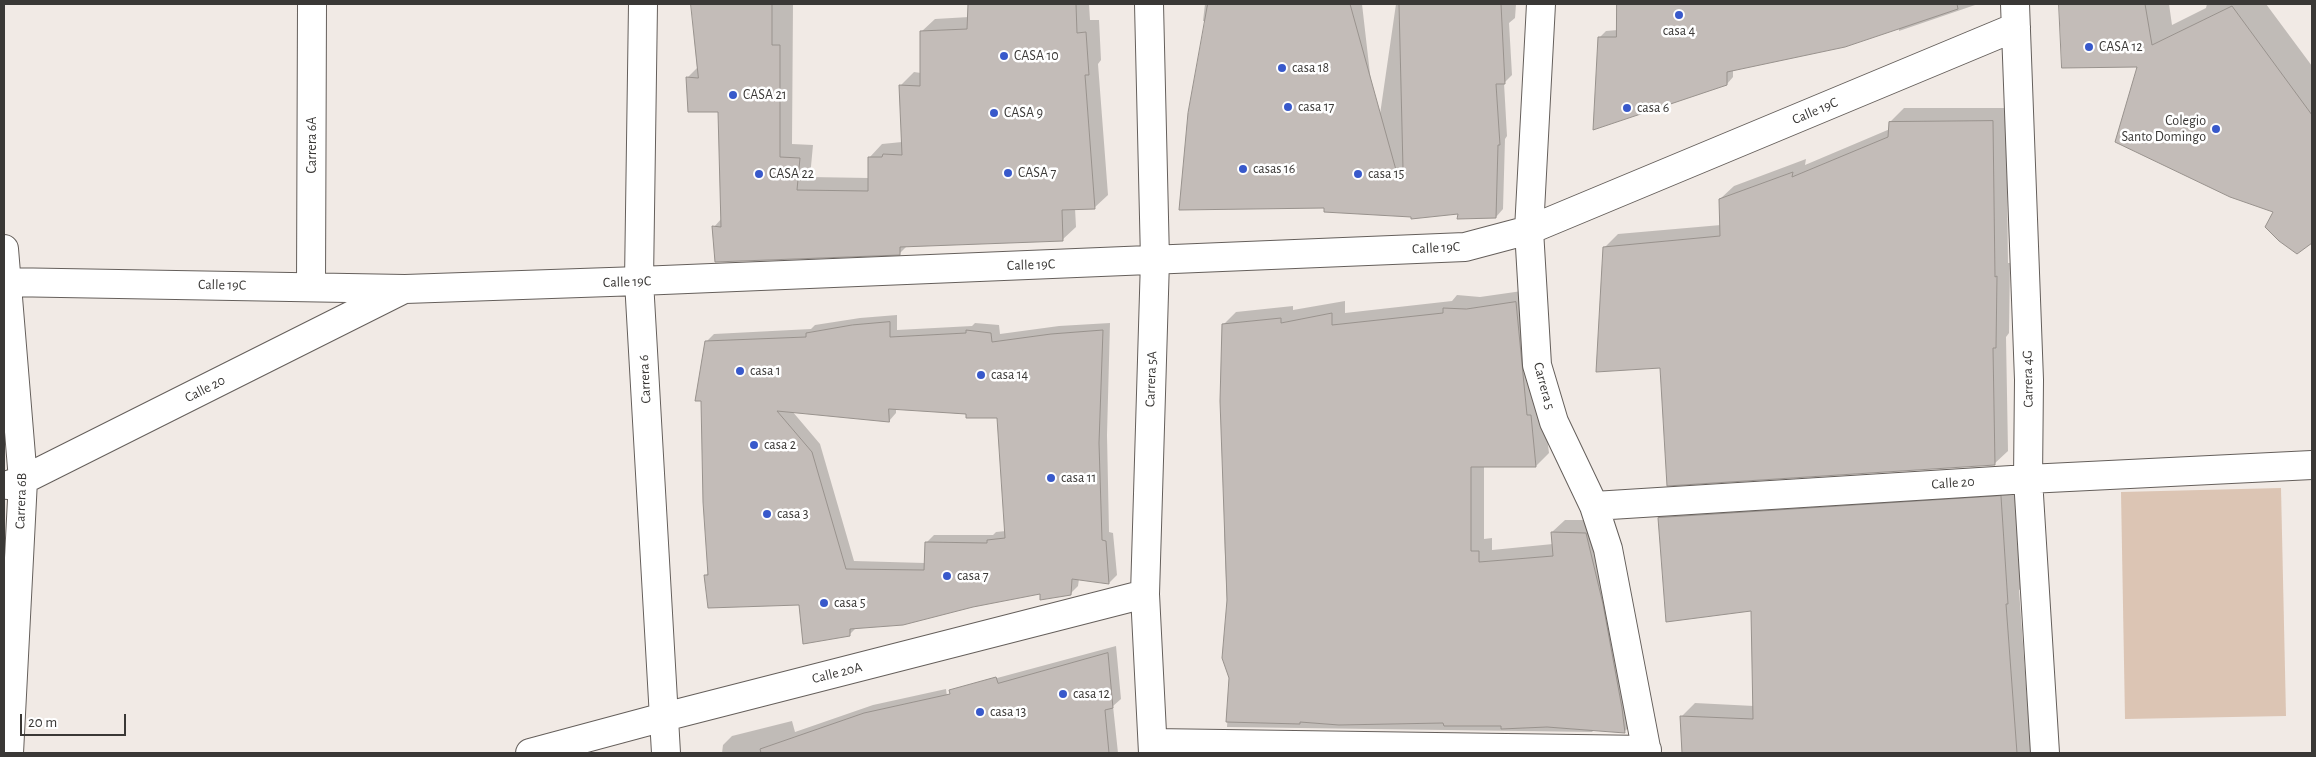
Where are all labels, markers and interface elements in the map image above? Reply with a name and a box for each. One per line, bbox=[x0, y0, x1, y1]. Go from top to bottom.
marker: casa 4 bbox=[1673, 9, 1685, 21]
place label: casa 4 bbox=[1663, 23, 1695, 39]
place label: CASA 12 bbox=[2099, 39, 2143, 55]
marker: CASA 12 bbox=[2083, 41, 2095, 53]
place label: CASA 10 bbox=[1014, 48, 1059, 64]
marker: CASA 10 bbox=[998, 50, 1010, 62]
place label: casa 18 bbox=[1292, 60, 1329, 76]
marker: casa 18 bbox=[1276, 62, 1288, 74]
place label: CASA 21 bbox=[743, 87, 787, 103]
marker: CASA 21 bbox=[727, 89, 739, 101]
street label: Calle 19C bbox=[1790, 94, 1840, 128]
place label: casa 17 bbox=[1298, 99, 1334, 115]
place label: casa 6 bbox=[1637, 100, 1669, 116]
marker: casa 17 bbox=[1282, 101, 1294, 113]
marker: casa 6 bbox=[1621, 102, 1633, 114]
place label: CASA 9 bbox=[1004, 105, 1043, 121]
marker: CASA 9 bbox=[988, 107, 1000, 119]
place label: Colegio Santo Domingo bbox=[2121, 113, 2206, 146]
street label: Carrera 6A bbox=[304, 117, 320, 173]
marker: Colegio Santo Domingo bbox=[2210, 123, 2222, 135]
place label: casas 16 bbox=[1253, 161, 1295, 177]
marker: casas 16 bbox=[1237, 163, 1249, 175]
place label: CASA 7 bbox=[1018, 165, 1056, 181]
place label: CASA 22 bbox=[769, 166, 814, 182]
place label: casa 15 bbox=[1368, 166, 1404, 182]
marker: CASA 7 bbox=[1002, 167, 1014, 179]
marker: CASA 22 bbox=[753, 168, 765, 180]
marker: casa 15 bbox=[1352, 168, 1364, 180]
street label: Calle 19C bbox=[1412, 238, 1460, 258]
street label: Calle 19C bbox=[1007, 256, 1055, 274]
street label: Calle 19C bbox=[603, 273, 651, 291]
street label: Calle 19C bbox=[198, 276, 246, 294]
street label: Carrera 4G bbox=[2019, 350, 2037, 408]
street label: Carrera 5A bbox=[1142, 351, 1160, 407]
street label: Carrera 6 bbox=[635, 354, 655, 404]
street label: Carrera 5 bbox=[1530, 361, 1558, 411]
place label: casa 1 bbox=[750, 363, 780, 379]
marker: casa 1 bbox=[734, 365, 746, 377]
place label: casa 14 bbox=[991, 367, 1028, 383]
marker: casa 14 bbox=[975, 369, 987, 381]
street label: Calle 20 bbox=[182, 372, 228, 406]
place label: casa 2 bbox=[764, 437, 796, 453]
marker: casa 2 bbox=[748, 439, 760, 451]
place label: casa 11 bbox=[1061, 470, 1096, 486]
marker: casa 11 bbox=[1045, 472, 1057, 484]
street label: Carrera 6B bbox=[12, 473, 30, 529]
street label: Calle 20 bbox=[1931, 473, 1975, 493]
place label: casa 3 bbox=[777, 506, 808, 522]
marker: casa 3 bbox=[761, 508, 773, 520]
place label: casa 7 bbox=[957, 568, 989, 584]
marker: casa 7 bbox=[941, 570, 953, 582]
place label: casa 5 bbox=[834, 595, 866, 611]
marker: casa 5 bbox=[818, 597, 830, 609]
street label: Calle 20A bbox=[810, 659, 864, 687]
place label: casa 12 bbox=[1073, 686, 1110, 702]
marker: casa 12 bbox=[1057, 688, 1069, 700]
scale bar bbox=[22, 704, 129, 736]
place label: casa 13 bbox=[990, 704, 1026, 720]
marker: casa 13 bbox=[974, 706, 986, 718]
text: 20 m bbox=[28, 715, 57, 730]

